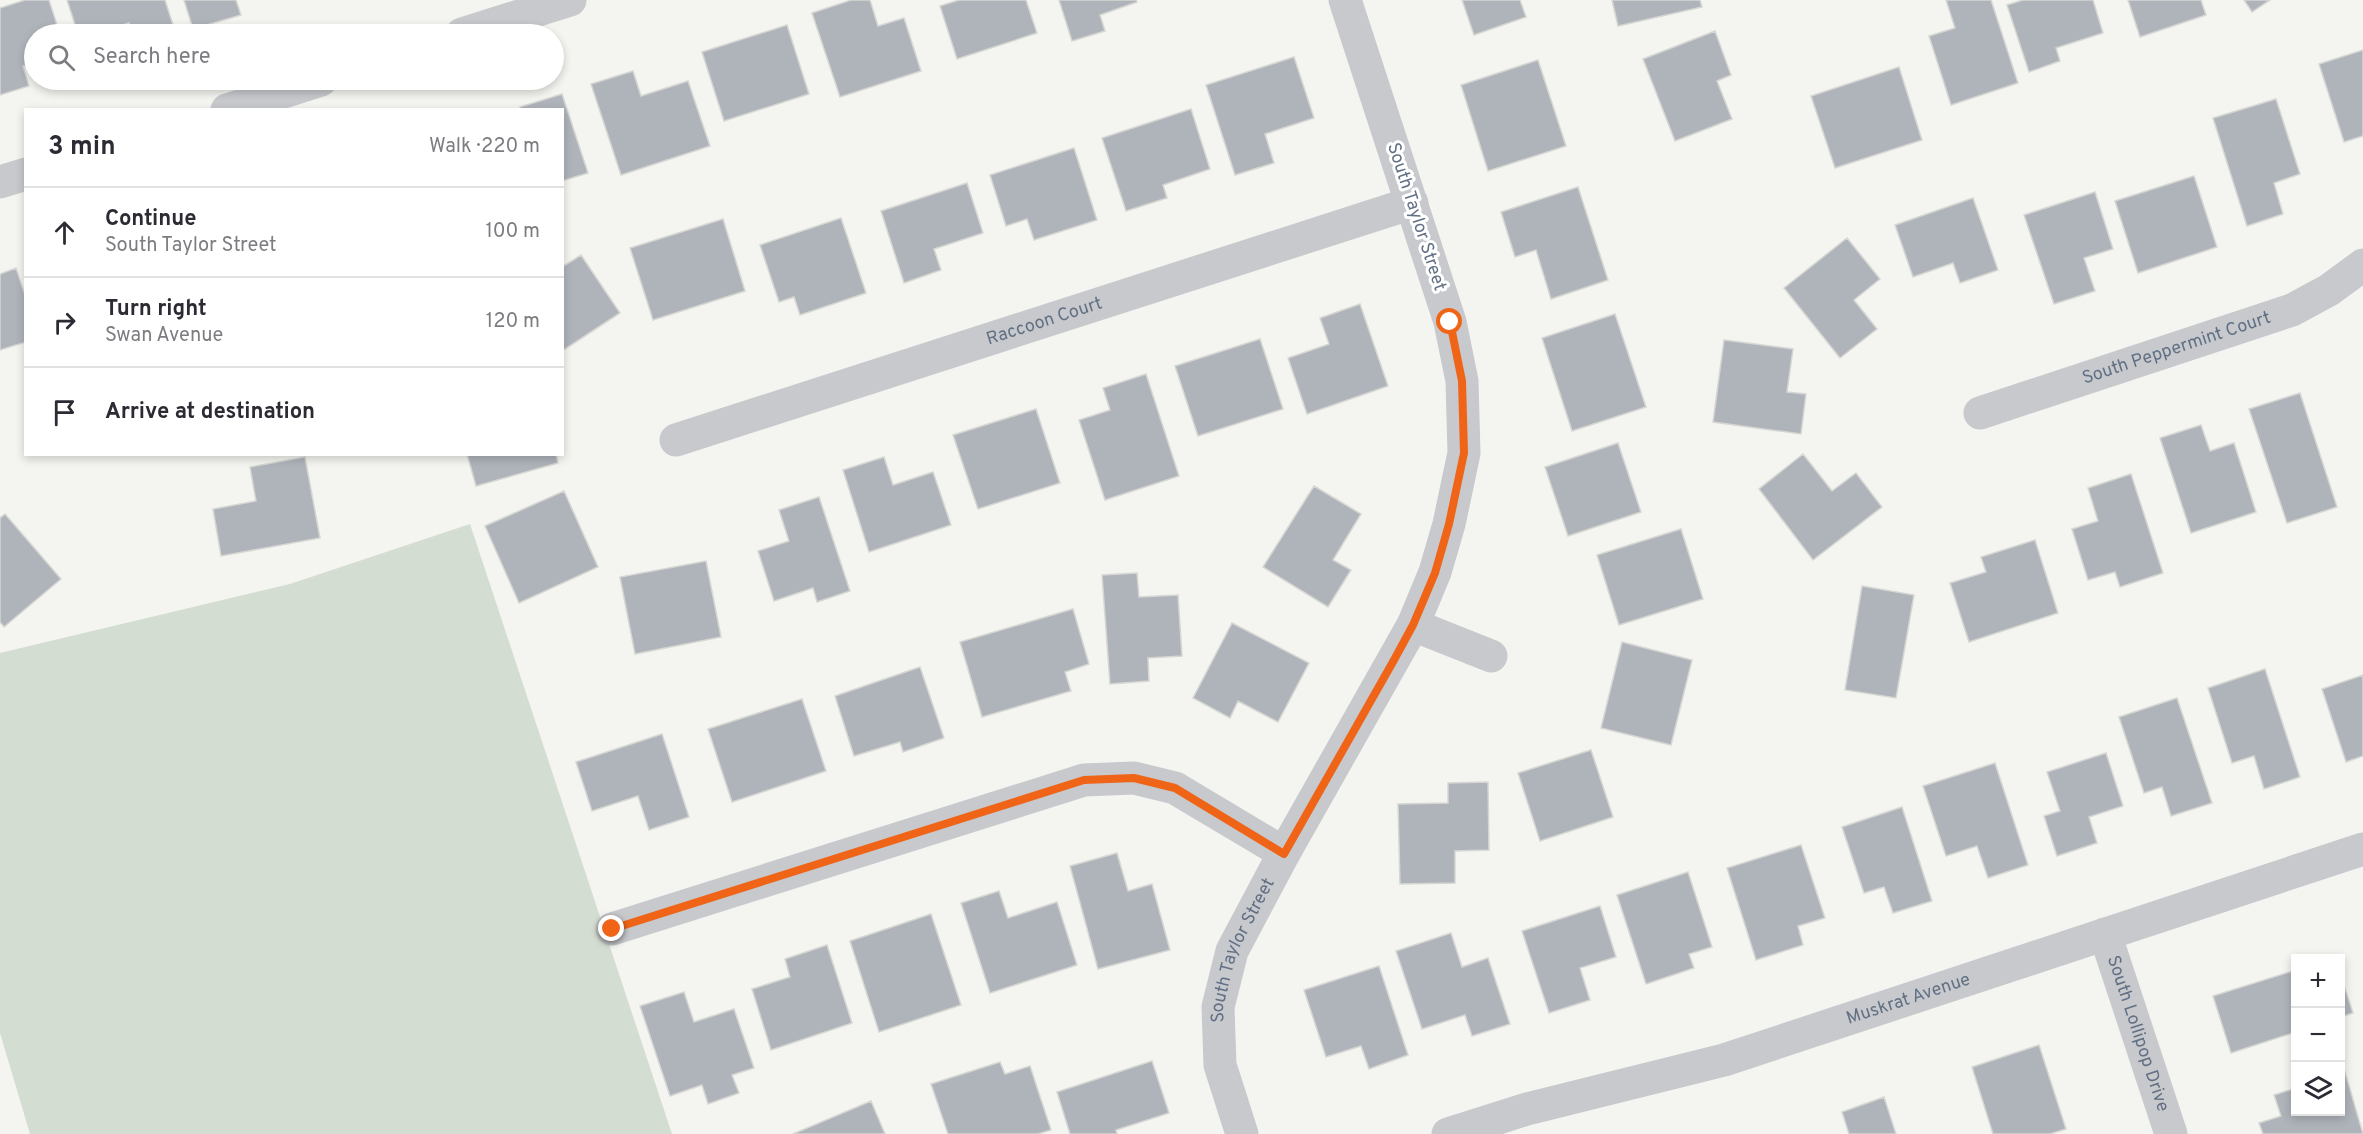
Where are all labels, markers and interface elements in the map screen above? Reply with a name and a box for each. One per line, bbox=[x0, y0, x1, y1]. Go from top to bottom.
search box bbox=[24, 24, 564, 90]
icon: search bbox=[45, 41, 78, 74]
text: Search here bbox=[93, 44, 211, 71]
text: 3 min bbox=[48, 131, 116, 164]
text: Walk · 220 m bbox=[429, 134, 540, 160]
street label: South Taylor Street bbox=[1381, 140, 1451, 294]
text: Continue bbox=[105, 206, 196, 233]
icon: ahead bbox=[48, 216, 81, 249]
text: 100 m bbox=[485, 219, 540, 245]
text: South Taylor Street bbox=[105, 233, 277, 259]
street label: Raccoon Court bbox=[983, 292, 1105, 351]
text: Turn right bbox=[105, 296, 207, 323]
icon: right bbox=[48, 306, 81, 339]
street label: South Peppermint Court bbox=[2079, 306, 2274, 390]
route start bbox=[1436, 308, 1462, 334]
text: 120 m bbox=[486, 309, 540, 335]
text: Swan Avenue bbox=[105, 323, 223, 349]
icon: arrive bbox=[48, 396, 81, 429]
text: Arrive at destination bbox=[105, 399, 315, 426]
street label: South Taylor Street bbox=[1206, 874, 1280, 1023]
route end bbox=[598, 915, 624, 941]
street label: South Lollipop Drive bbox=[2101, 953, 2174, 1115]
map controls bbox=[2291, 954, 2345, 1116]
button: + bbox=[2291, 954, 2345, 1008]
street label: Muskrat Avenue bbox=[1843, 968, 1973, 1030]
button: − bbox=[2291, 1008, 2345, 1062]
button: layers bbox=[2291, 1062, 2345, 1116]

